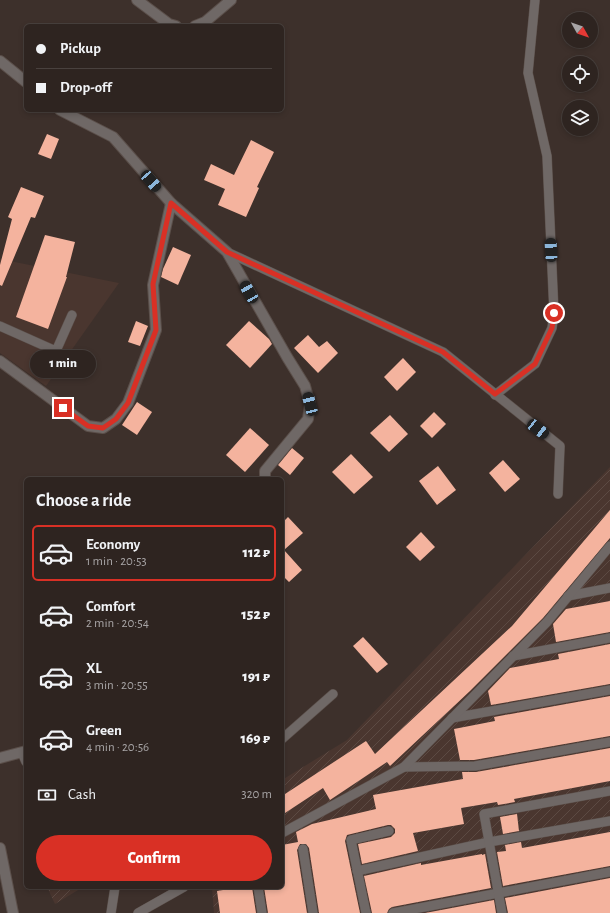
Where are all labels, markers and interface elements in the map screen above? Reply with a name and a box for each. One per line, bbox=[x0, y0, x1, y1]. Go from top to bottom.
north arrow bbox=[562, 12, 598, 48]
map controls bbox=[562, 12, 598, 136]
text: Pickup bbox=[60, 41, 101, 56]
button: locate bbox=[562, 56, 598, 92]
text: Drop-off bbox=[60, 80, 112, 95]
button: layers bbox=[562, 100, 598, 136]
car bbox=[139, 168, 163, 194]
car bbox=[544, 238, 558, 262]
car bbox=[238, 279, 260, 305]
route start bbox=[545, 304, 563, 322]
callout: 1 min bbox=[30, 350, 96, 378]
text: 1 min bbox=[49, 357, 77, 370]
car bbox=[301, 391, 319, 417]
route end bbox=[54, 399, 72, 417]
car bbox=[525, 417, 551, 441]
text: Choose a ride bbox=[36, 492, 131, 510]
icon: car bbox=[38, 535, 74, 571]
text: Economy bbox=[86, 537, 140, 552]
text: 112 ₽ bbox=[242, 545, 270, 560]
text: 1 min · 20:53 bbox=[86, 555, 147, 568]
icon: car bbox=[38, 597, 74, 633]
text: Comfort bbox=[86, 599, 135, 614]
text: 152 ₽ bbox=[241, 607, 270, 622]
text: 2 min · 20:54 bbox=[86, 617, 149, 630]
icon: car bbox=[38, 659, 74, 695]
text: XL bbox=[86, 661, 102, 676]
text: 191 ₽ bbox=[242, 669, 270, 684]
text: 3 min · 20:55 bbox=[86, 679, 148, 692]
icon: car bbox=[38, 721, 74, 757]
text: Green bbox=[86, 723, 122, 738]
text: 169 ₽ bbox=[240, 731, 270, 746]
text: 4 min · 20:56 bbox=[86, 741, 149, 754]
icon: cash bbox=[36, 784, 58, 806]
text: Cash bbox=[68, 787, 96, 802]
text: 320 m bbox=[241, 788, 272, 801]
button: Confirm bbox=[36, 835, 272, 881]

